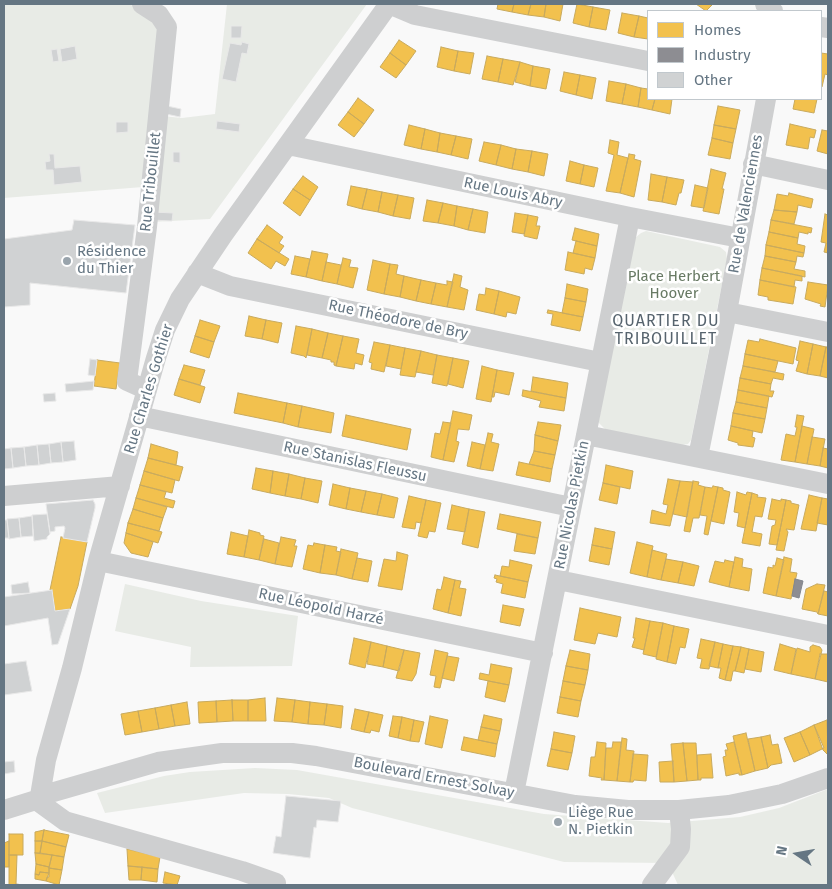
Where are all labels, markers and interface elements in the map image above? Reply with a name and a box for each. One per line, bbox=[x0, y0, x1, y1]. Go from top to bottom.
legend bbox=[647, 10, 822, 100]
text: Homes bbox=[694, 21, 741, 39]
text: Industry bbox=[694, 46, 751, 64]
text: Other bbox=[694, 71, 733, 89]
street label: Rue Tribouillet bbox=[137, 131, 165, 233]
street label: Rue de Valenciennes bbox=[725, 133, 767, 275]
street label: Rue Louis Abry bbox=[462, 174, 564, 212]
place label: Résidence du Thier bbox=[77, 243, 146, 278]
marker: Résidence du Thier bbox=[61, 255, 73, 267]
park label: Place Herbert Hoover bbox=[628, 268, 720, 303]
street label: Rue Théodore de Bry bbox=[327, 296, 469, 344]
district label: QUARTIER DU TRIBOUILLET bbox=[611, 312, 721, 350]
street label: Rue Charles Gothier bbox=[121, 322, 177, 456]
street label: Rue Stanislas Fleussu bbox=[282, 438, 428, 486]
street label: Rue Nicolas Pietkin bbox=[551, 439, 593, 571]
street label: Rue Léopold Harzé bbox=[257, 585, 385, 629]
street label: Boulevard Ernest Solvay bbox=[352, 754, 516, 802]
place label: Liège Rue N. Pietkin bbox=[568, 804, 634, 839]
marker: Liège Rue N. Pietkin bbox=[552, 816, 564, 828]
north arrow bbox=[772, 829, 822, 879]
text: N bbox=[773, 844, 791, 857]

